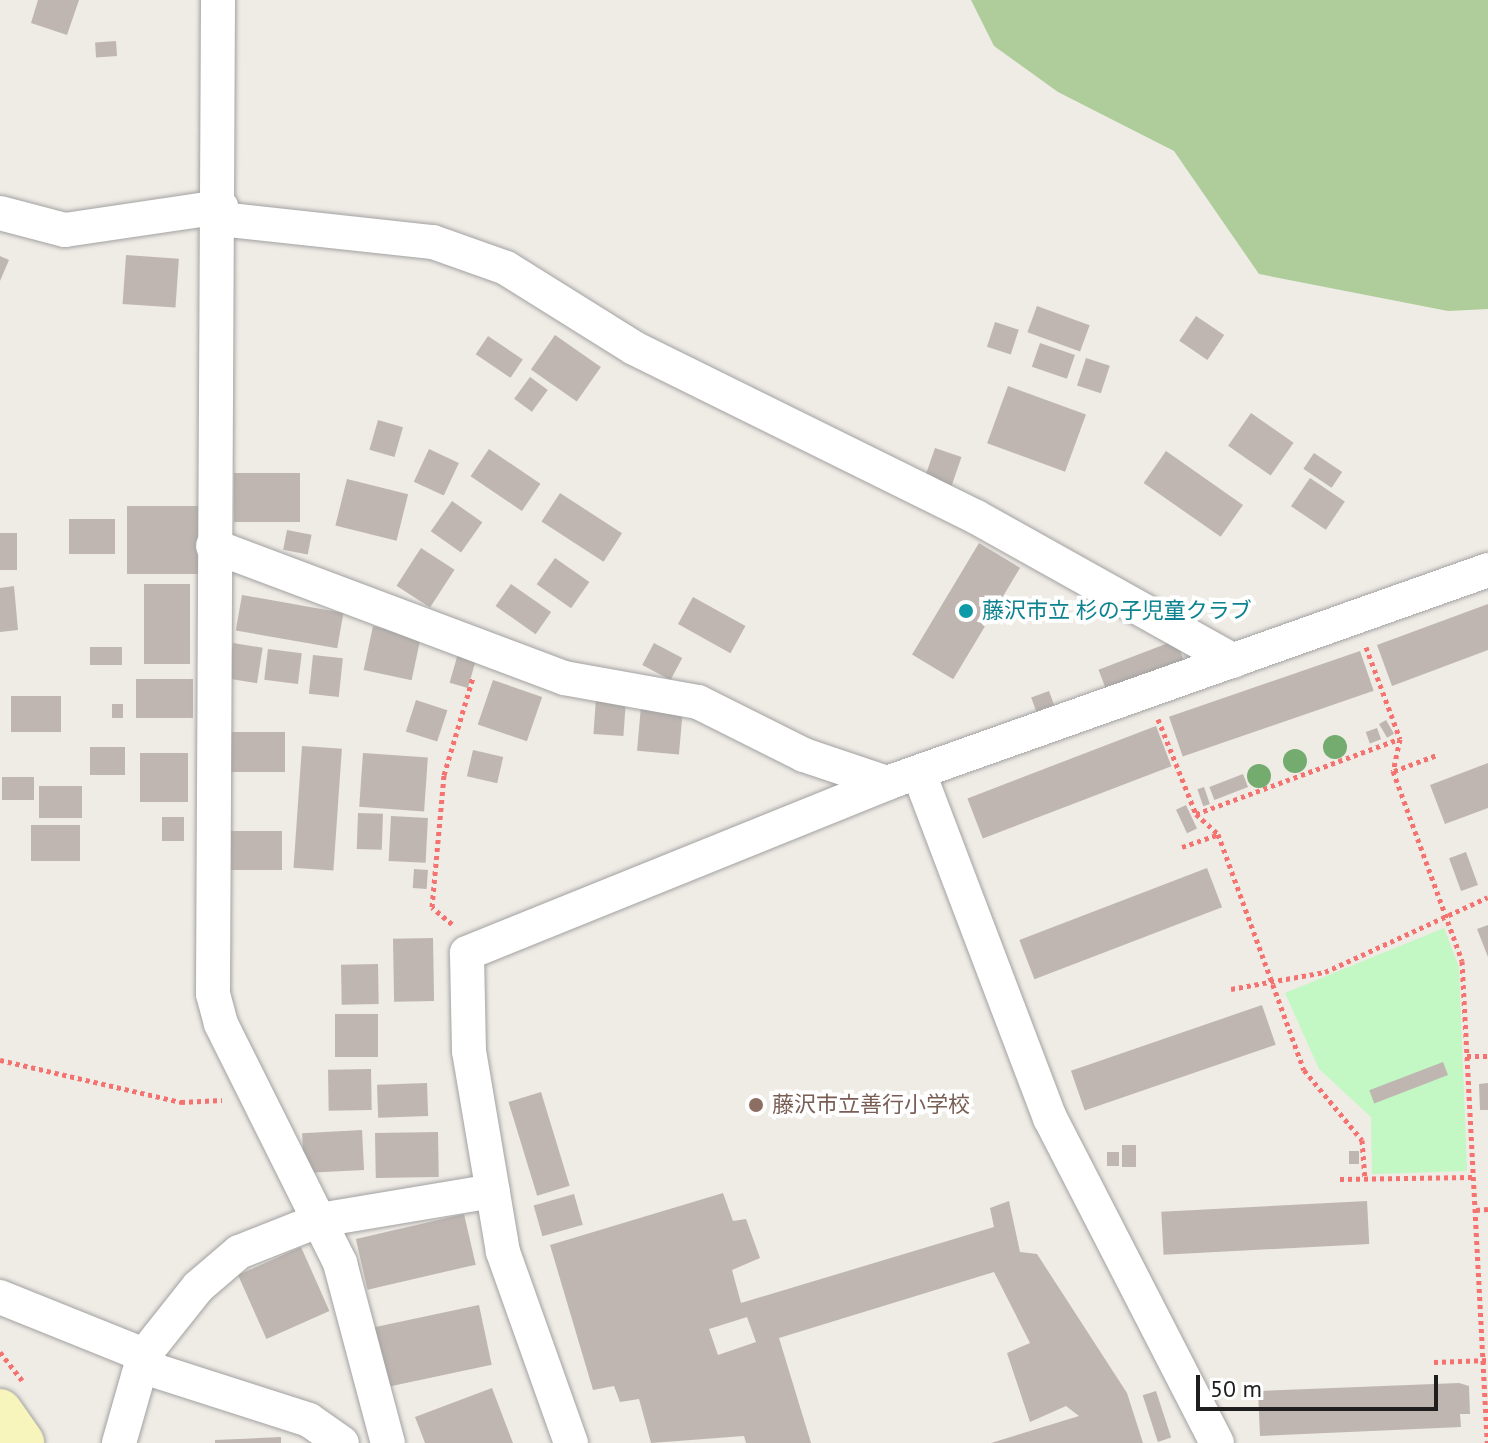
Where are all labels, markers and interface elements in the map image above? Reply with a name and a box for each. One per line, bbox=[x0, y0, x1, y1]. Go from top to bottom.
place label: 藤沢市立 杉の子児童クラブ bbox=[982, 598, 1252, 624]
marker: 藤沢市立 杉の子児童クラブ bbox=[957, 602, 975, 620]
place label: 藤沢市立善行小学校 bbox=[772, 1092, 970, 1118]
marker: 藤沢市立善行小学校 bbox=[747, 1096, 765, 1114]
scale bar bbox=[1200, 1359, 1442, 1409]
text: 50 m bbox=[1210, 1373, 1262, 1404]

